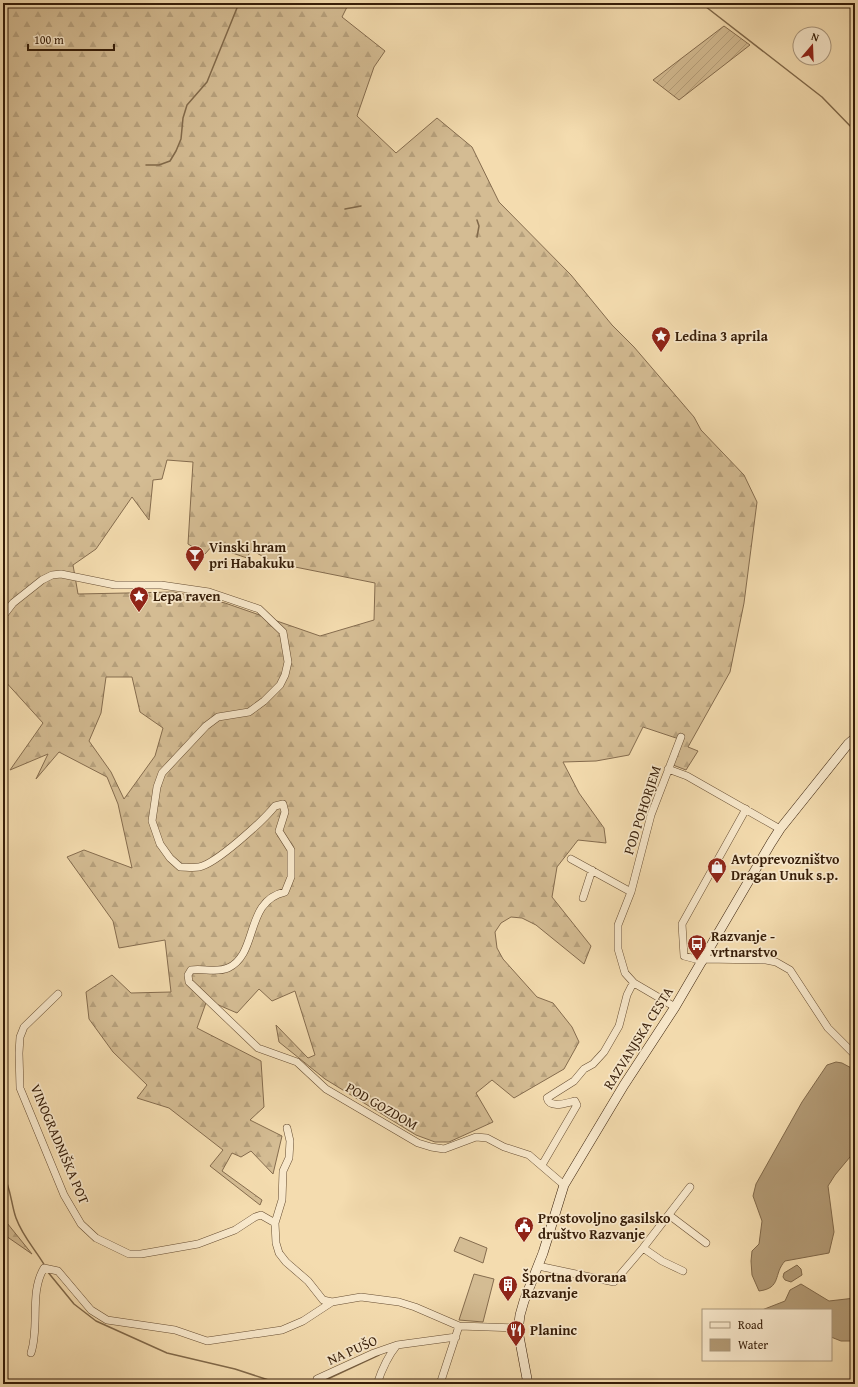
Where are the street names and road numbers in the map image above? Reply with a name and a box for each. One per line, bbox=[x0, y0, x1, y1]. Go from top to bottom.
street label: POD POHORJEM bbox=[618, 763, 666, 857]
street label: RAZVANJSKA CESTA bbox=[598, 982, 678, 1093]
street label: POD GOZDOM bbox=[342, 1077, 422, 1135]
street label: VINOGRADNIŠKA POT bbox=[26, 1081, 94, 1207]
street label: NA PUŠO bbox=[324, 1330, 380, 1370]

